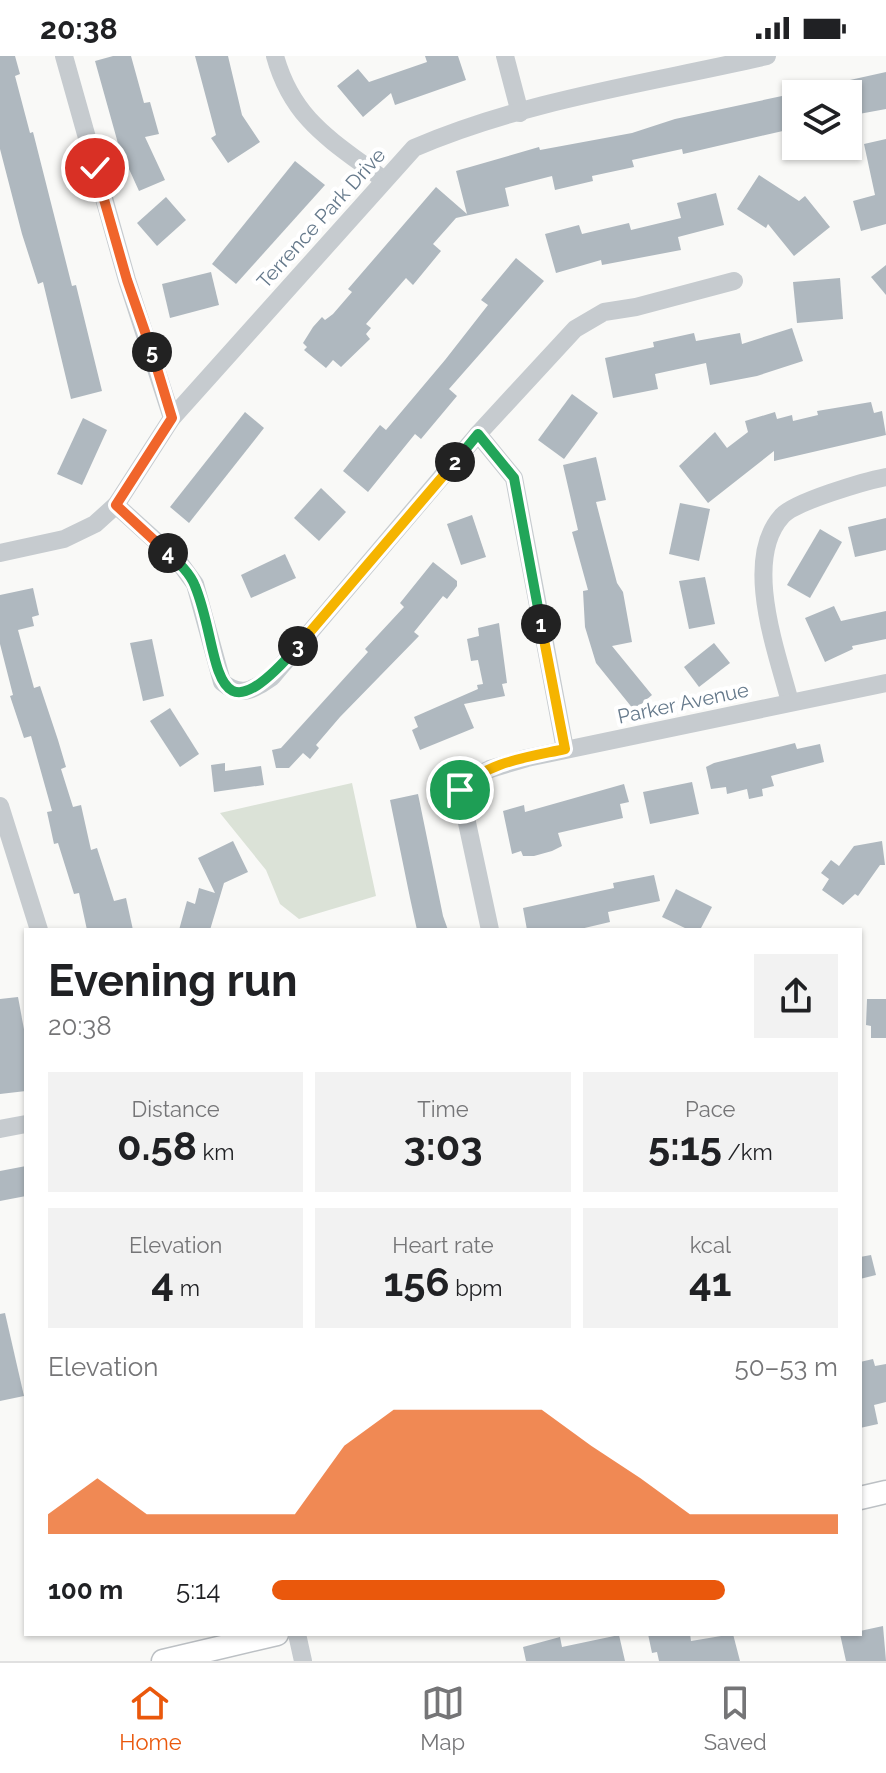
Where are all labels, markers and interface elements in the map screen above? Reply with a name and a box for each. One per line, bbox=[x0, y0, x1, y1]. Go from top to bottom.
text: 20:38 bbox=[40, 11, 118, 46]
map controls bbox=[782, 80, 862, 160]
button: layers bbox=[782, 80, 862, 160]
pin bbox=[61, 134, 129, 202]
street label: Terrence Park Drive bbox=[252, 143, 390, 293]
icon: check bbox=[73, 146, 117, 190]
pin: 5 bbox=[132, 332, 172, 372]
text: 5 bbox=[146, 339, 158, 365]
pin: 2 bbox=[435, 442, 475, 482]
text: 2 bbox=[449, 449, 461, 475]
pin: 4 bbox=[148, 533, 188, 573]
text: 4 bbox=[162, 540, 174, 566]
pin: 1 bbox=[521, 604, 561, 644]
text: 1 bbox=[536, 611, 546, 637]
pin: 3 bbox=[278, 626, 318, 666]
text: 3 bbox=[292, 633, 304, 659]
street label: Parker Avenue bbox=[615, 677, 751, 729]
pin bbox=[426, 756, 494, 824]
icon: arrive bbox=[438, 768, 482, 812]
button: share bbox=[754, 954, 838, 1038]
text: Evening run bbox=[48, 955, 297, 1006]
text: 20:38 bbox=[48, 1011, 112, 1041]
text: Distance bbox=[132, 1096, 220, 1122]
text: Time bbox=[417, 1096, 469, 1122]
text: Pace bbox=[685, 1096, 736, 1122]
text: 0.58 bbox=[117, 1122, 197, 1169]
text: 3:03 bbox=[403, 1122, 483, 1169]
text: 5:15 bbox=[648, 1122, 722, 1169]
text: km bbox=[197, 1139, 234, 1165]
text: /km bbox=[722, 1139, 773, 1165]
text: Elevation bbox=[129, 1232, 222, 1258]
text: Heart rate bbox=[392, 1232, 494, 1258]
text: kcal bbox=[690, 1232, 731, 1258]
text: 4 bbox=[151, 1258, 174, 1305]
text: 156 bbox=[383, 1258, 450, 1305]
text: 41 bbox=[689, 1258, 732, 1305]
text: m bbox=[174, 1275, 200, 1301]
text: bpm bbox=[450, 1275, 503, 1301]
text: Elevation bbox=[48, 1352, 158, 1382]
text: 50–53 m bbox=[735, 1352, 838, 1382]
text: 100 m bbox=[48, 1575, 123, 1605]
text: 5:14 bbox=[176, 1575, 220, 1605]
tab: Home bbox=[119, 1681, 182, 1755]
tab: Map bbox=[420, 1681, 465, 1755]
tab: Saved bbox=[704, 1681, 767, 1755]

